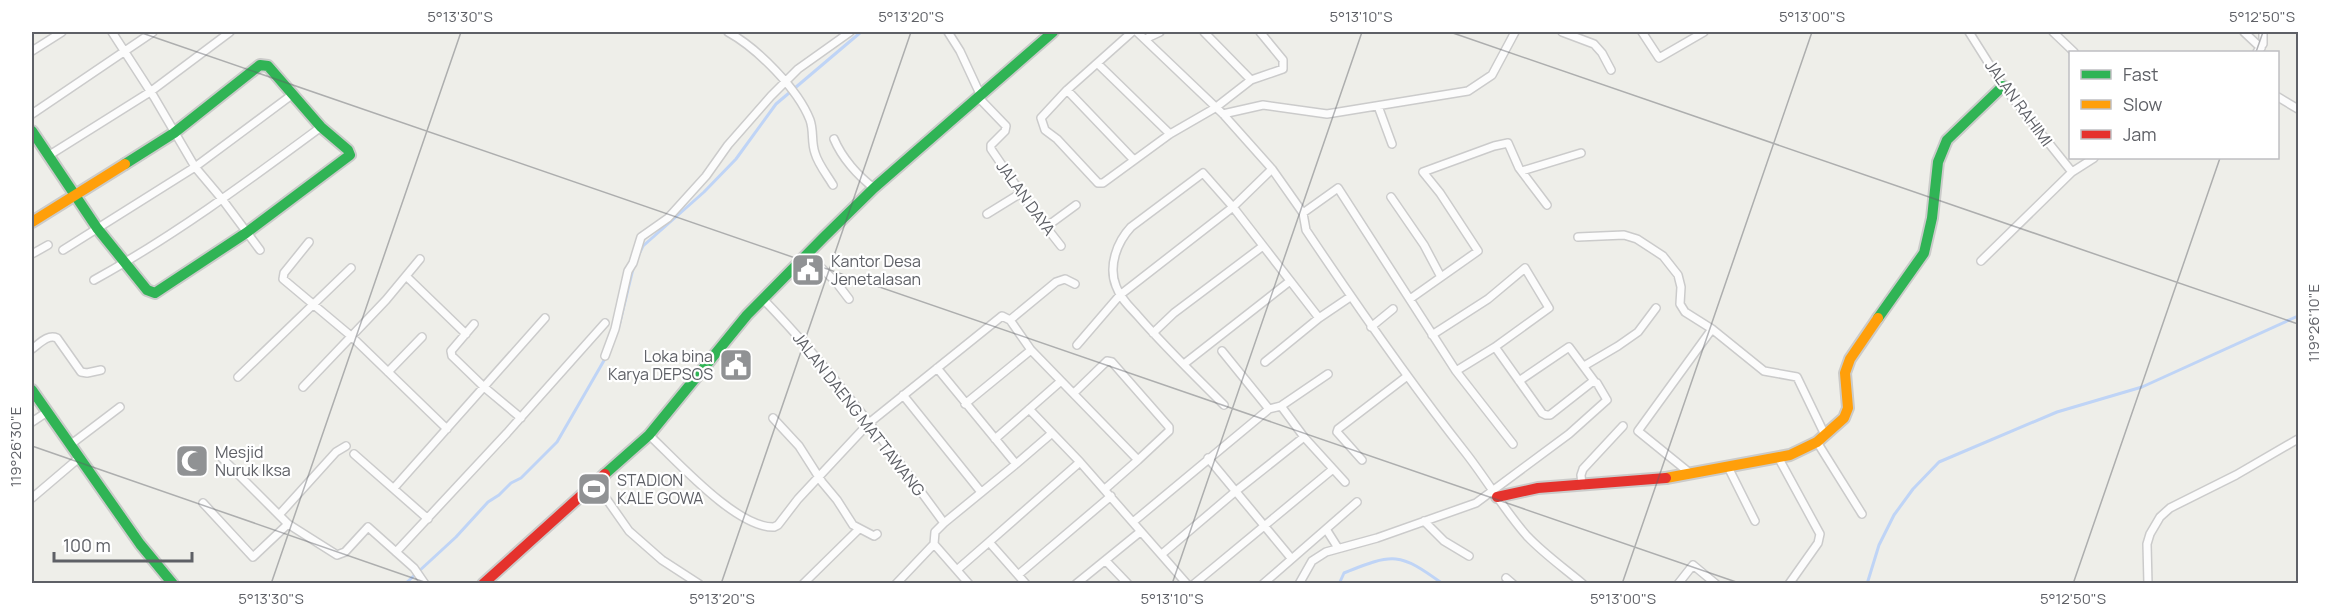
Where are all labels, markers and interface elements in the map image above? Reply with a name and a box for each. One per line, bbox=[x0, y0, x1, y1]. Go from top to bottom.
text: 5°13'30"S bbox=[427, 6, 493, 27]
text: 5°13'20"S bbox=[878, 6, 944, 27]
text: 5°13'10"S bbox=[1330, 6, 1392, 27]
text: 5°13'00"S bbox=[1779, 6, 1845, 27]
text: 5°12'50"S bbox=[2229, 6, 2295, 27]
legend bbox=[2069, 51, 2279, 159]
street label: JALAN RAHIMI bbox=[1980, 55, 2058, 151]
text: Fast bbox=[2123, 62, 2158, 86]
text: Slow bbox=[2123, 92, 2163, 116]
text: Jam bbox=[2123, 122, 2157, 146]
street label: JALAN DAYA bbox=[991, 156, 1061, 240]
place label: Kantor Desa Jenetalasan bbox=[831, 250, 921, 290]
public building icon: Kantor Desa Jenetalasan bbox=[790, 252, 826, 288]
text: 119°26'10"E bbox=[2303, 284, 2324, 362]
street label: JALAN DAENG MATTAWANG bbox=[788, 327, 930, 501]
place label: Loka bina Karya DEPSOS bbox=[608, 345, 713, 385]
public building icon: Loka bina Karya DEPSOS bbox=[718, 347, 754, 383]
text: 119°26'30"E bbox=[5, 407, 26, 487]
place label: Mesjid Nuruk Iksa bbox=[215, 441, 291, 481]
mosque icon: Mesjid Nuruk Iksa bbox=[174, 443, 210, 479]
place label: STADION KALE GOWA bbox=[617, 469, 703, 509]
sports icon: STADION KALE GOWA bbox=[576, 471, 612, 507]
scale bar bbox=[54, 525, 192, 563]
text: 100 m bbox=[63, 533, 111, 557]
text: 5°13'30"S bbox=[238, 588, 304, 609]
text: 5°13'20"S bbox=[689, 588, 755, 609]
text: 5°13'10"S bbox=[1141, 588, 1203, 609]
text: 5°13'00"S bbox=[1590, 588, 1656, 609]
text: 5°12'50"S bbox=[2040, 588, 2106, 609]

